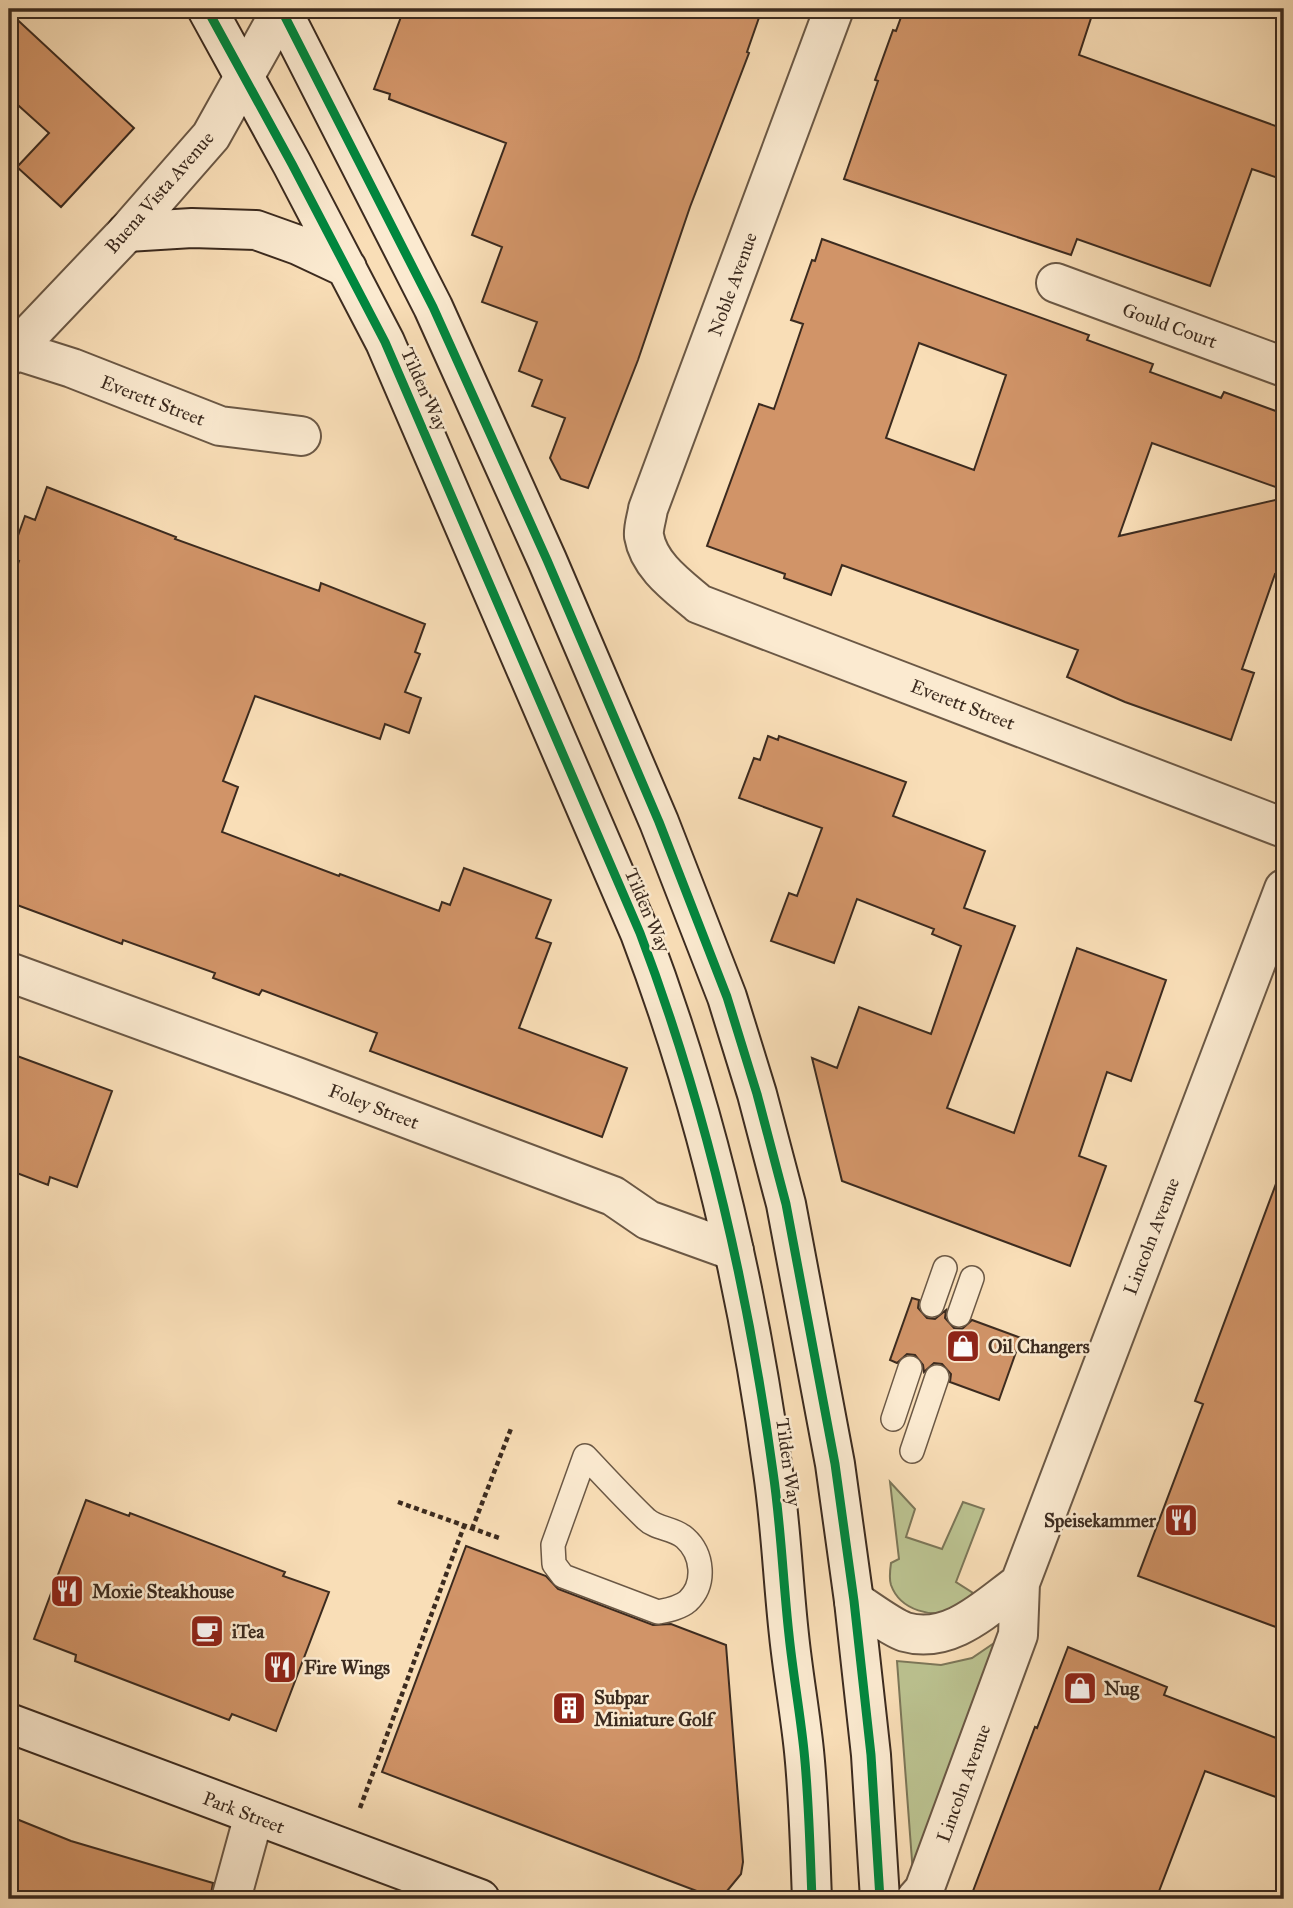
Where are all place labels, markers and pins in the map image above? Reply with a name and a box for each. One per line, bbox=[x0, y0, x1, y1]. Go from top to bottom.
shop icon: Oil Changers bbox=[944, 1327, 982, 1365]
place label: Oil Changers bbox=[988, 1335, 1090, 1359]
restaurant icon: Speisekammer bbox=[1162, 1501, 1200, 1539]
place label: Speisekammer bbox=[1044, 1509, 1157, 1533]
restaurant icon: Moxie Steakhouse bbox=[48, 1572, 86, 1610]
place label: Moxie Steakhouse bbox=[92, 1580, 234, 1603]
cafe icon: iTea bbox=[188, 1612, 226, 1650]
place label: iTea bbox=[232, 1620, 265, 1643]
restaurant icon: Fire Wings bbox=[261, 1648, 299, 1686]
place label: Fire Wings bbox=[304, 1656, 390, 1680]
shop icon: Nug bbox=[1061, 1669, 1099, 1707]
place label: Nug bbox=[1104, 1677, 1140, 1701]
place label: Subpar Miniature Golf bbox=[594, 1686, 717, 1731]
building icon: Subpar Miniature Golf bbox=[550, 1689, 588, 1727]

